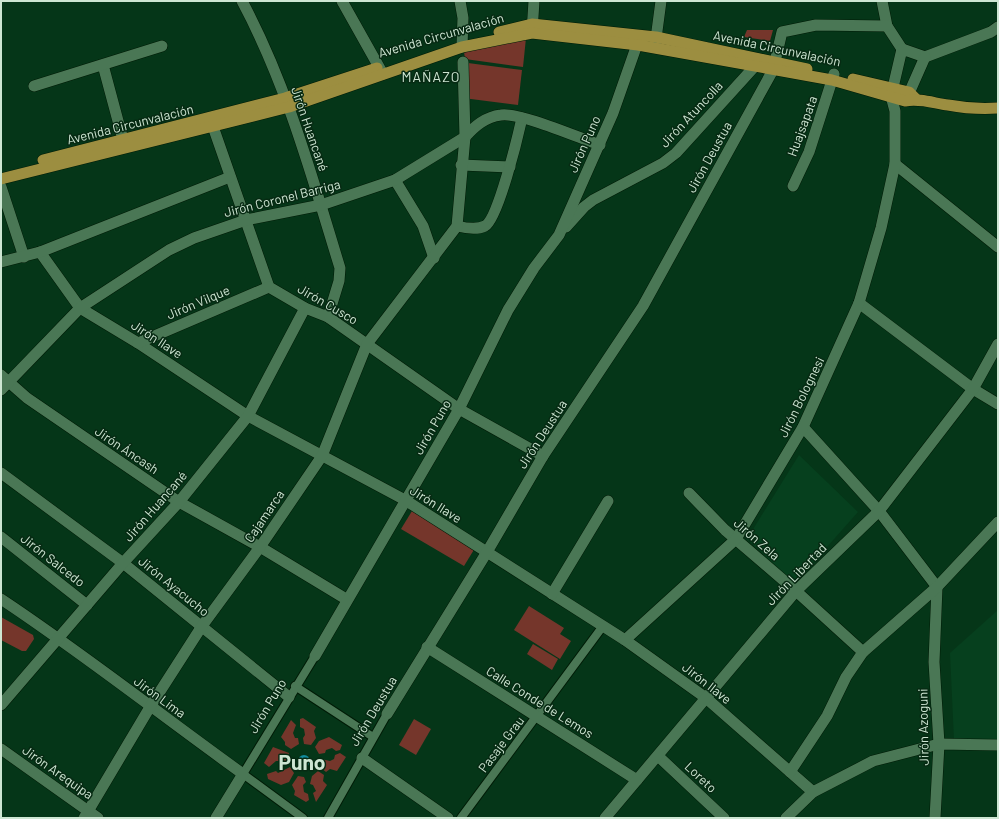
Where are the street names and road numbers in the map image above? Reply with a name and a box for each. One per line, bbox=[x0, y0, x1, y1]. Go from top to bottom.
street label: Avenida Circunvalación bbox=[376, 9, 506, 61]
street label: Avenida Circunvalación bbox=[712, 27, 842, 69]
street label: Jirón Atuncolla bbox=[656, 78, 726, 150]
street label: Jirón Huancané bbox=[288, 85, 332, 173]
street label: Huajsapata bbox=[784, 94, 820, 158]
street label: Avenida Circunvalación bbox=[65, 101, 195, 147]
street label: Jirón Puno bbox=[564, 113, 604, 175]
street label: Jirón Deustua bbox=[683, 119, 735, 195]
street label: Jirón Coronel Barriga bbox=[222, 176, 342, 220]
street label: Jirón Cusco bbox=[295, 280, 361, 328]
street label: Jirón Vilque bbox=[164, 282, 232, 322]
street label: Jirón Ilave bbox=[128, 317, 186, 362]
street label: Jirón Bolognesi bbox=[775, 354, 827, 440]
street label: Jirón Puno bbox=[410, 397, 454, 457]
street label: Jirón Deustua bbox=[514, 397, 570, 471]
street label: Jirón Áncash bbox=[92, 423, 162, 477]
street label: Jirón Huancané bbox=[120, 467, 190, 545]
street label: Jirón Ilave bbox=[407, 482, 465, 526]
street label: Cajamarca bbox=[241, 487, 287, 545]
street label: Jirón Zela bbox=[731, 515, 783, 563]
street label: Jirón Salcedo bbox=[18, 530, 88, 590]
street label: Jirón Libertad bbox=[762, 540, 830, 608]
street label: Jirón Ayacucho bbox=[135, 553, 213, 619]
street label: Jirón Ilave bbox=[679, 659, 735, 707]
street label: Calle Conde de Lemos bbox=[483, 663, 597, 741]
street label: Jirón Lima bbox=[131, 673, 189, 721]
street label: Jirón Deustua bbox=[346, 673, 400, 749]
street label: Jirón Puno bbox=[245, 676, 289, 736]
street label: Jirón Azoguni bbox=[914, 688, 932, 766]
street label: Pasaje Grau bbox=[475, 713, 527, 775]
street label: Jirón Arequipa bbox=[19, 742, 97, 802]
street label: Loreto bbox=[682, 758, 720, 796]

